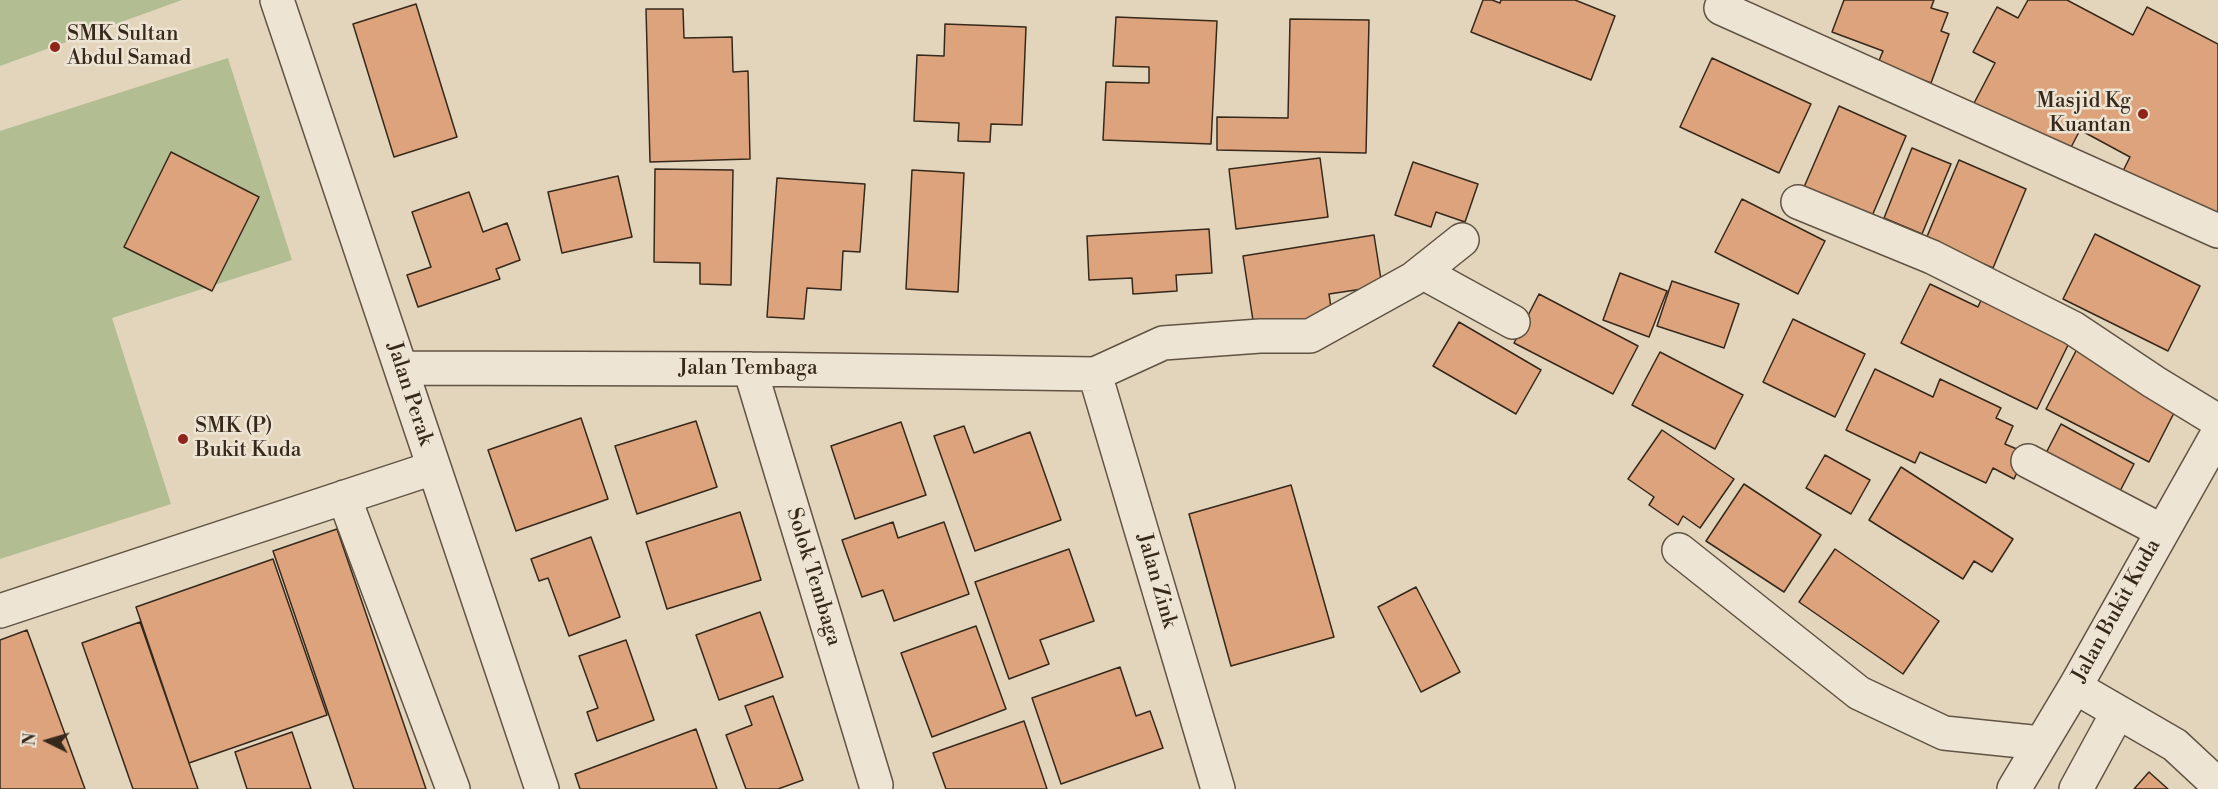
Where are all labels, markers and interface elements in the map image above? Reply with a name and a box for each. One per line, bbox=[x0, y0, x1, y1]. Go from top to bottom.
place label: SMK Sultan Abdul Samad bbox=[67, 22, 191, 72]
marker: SMK Sultan Abdul Samad bbox=[48, 40, 62, 54]
place label: Masjid Kg Kuantan bbox=[2036, 89, 2131, 139]
marker: Masjid Kg Kuantan bbox=[2136, 107, 2150, 121]
street label: Jalan Perak bbox=[380, 339, 438, 449]
street label: Jalan Tembaga bbox=[678, 356, 818, 382]
place label: SMK (P) Bukit Kuda bbox=[195, 414, 301, 464]
marker: SMK (P) Bukit Kuda bbox=[176, 432, 190, 446]
street label: Solok Tembaga bbox=[780, 505, 846, 649]
street label: Jalan Zink bbox=[1130, 531, 1182, 631]
street label: Jalan Bukit Kuda bbox=[2067, 535, 2167, 687]
north arrow bbox=[18, 711, 78, 771]
text: N bbox=[20, 732, 41, 747]

